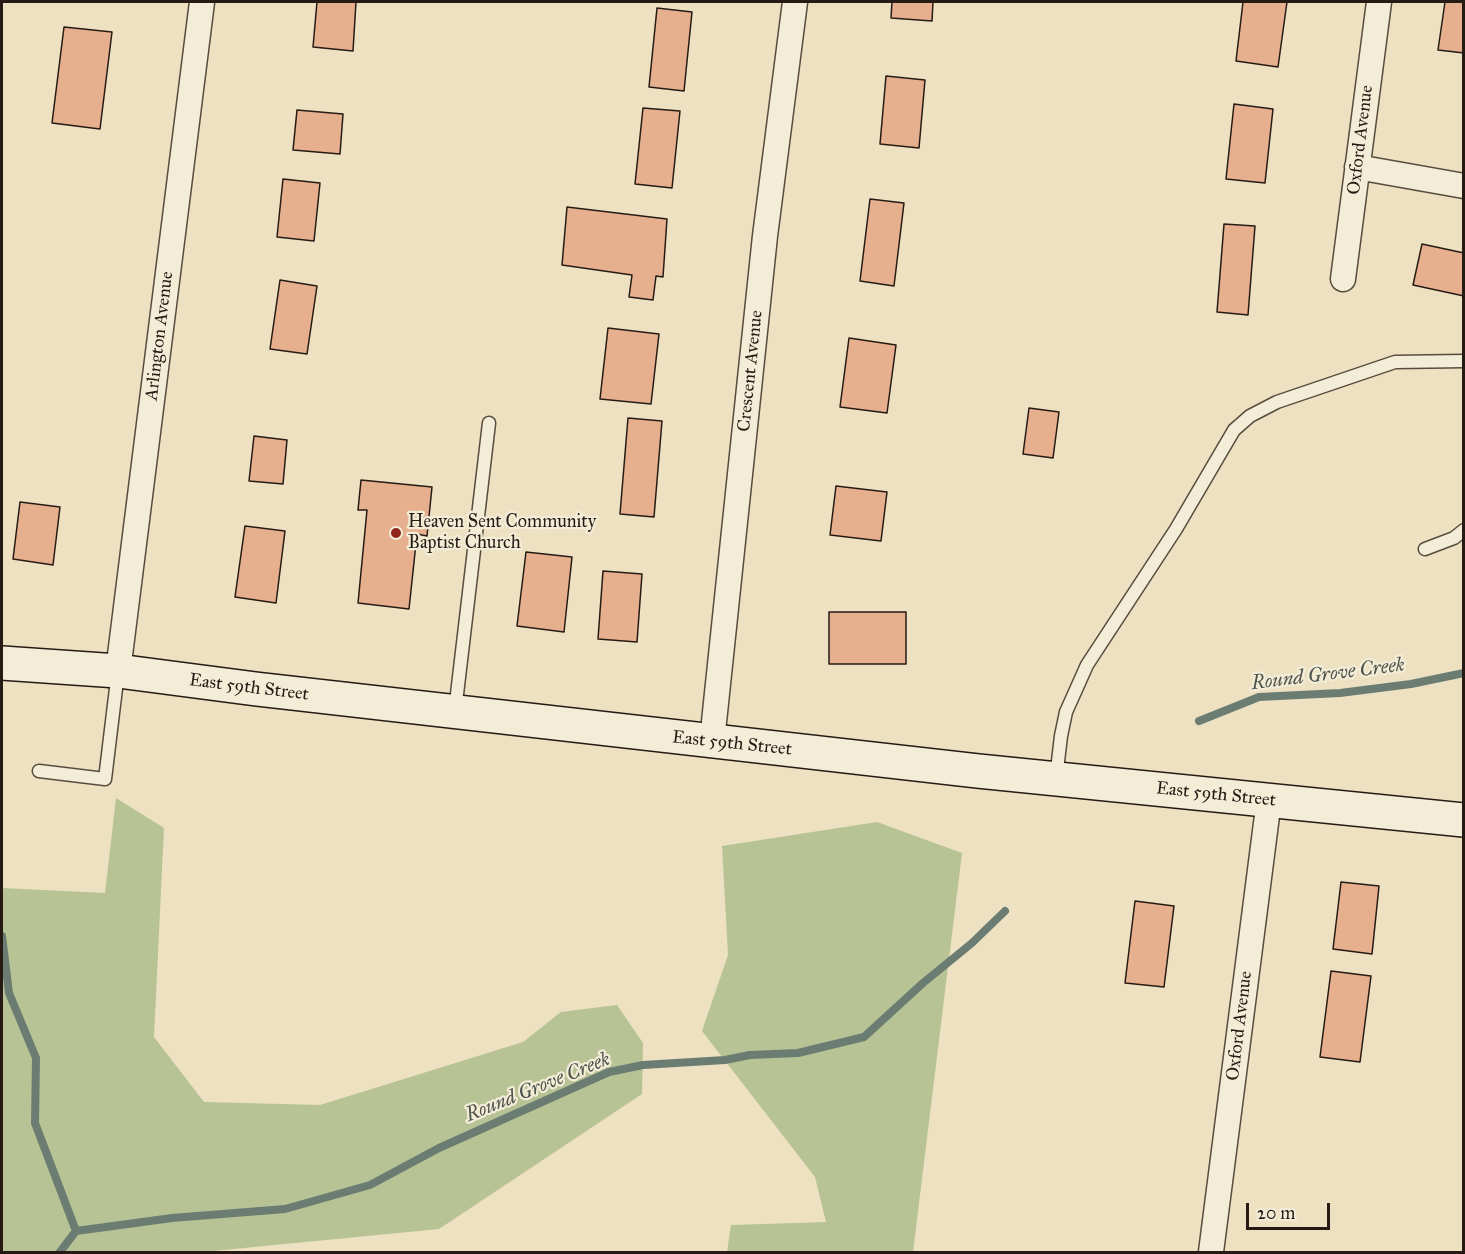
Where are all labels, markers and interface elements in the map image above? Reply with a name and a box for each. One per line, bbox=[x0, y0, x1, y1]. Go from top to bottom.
street label: Oxford Avenue bbox=[1344, 84, 1378, 196]
street label: Arlington Avenue bbox=[141, 270, 179, 402]
street label: Crescent Avenue bbox=[734, 309, 768, 433]
place label: Heaven Sent Community Baptist Church bbox=[408, 512, 596, 554]
marker: Heaven Sent Community Baptist Church bbox=[389, 526, 403, 540]
water label: Round Grove Creek bbox=[1250, 654, 1406, 696]
street label: East 59th Street bbox=[188, 670, 310, 706]
street label: East 59th Street bbox=[671, 727, 793, 761]
street label: East 59th Street bbox=[1155, 778, 1277, 812]
street label: Oxford Avenue bbox=[1223, 970, 1257, 1082]
water label: Round Grove Creek bbox=[462, 1048, 614, 1128]
scale bar bbox=[1249, 1191, 1333, 1229]
text: 20 m bbox=[1257, 1202, 1295, 1224]

